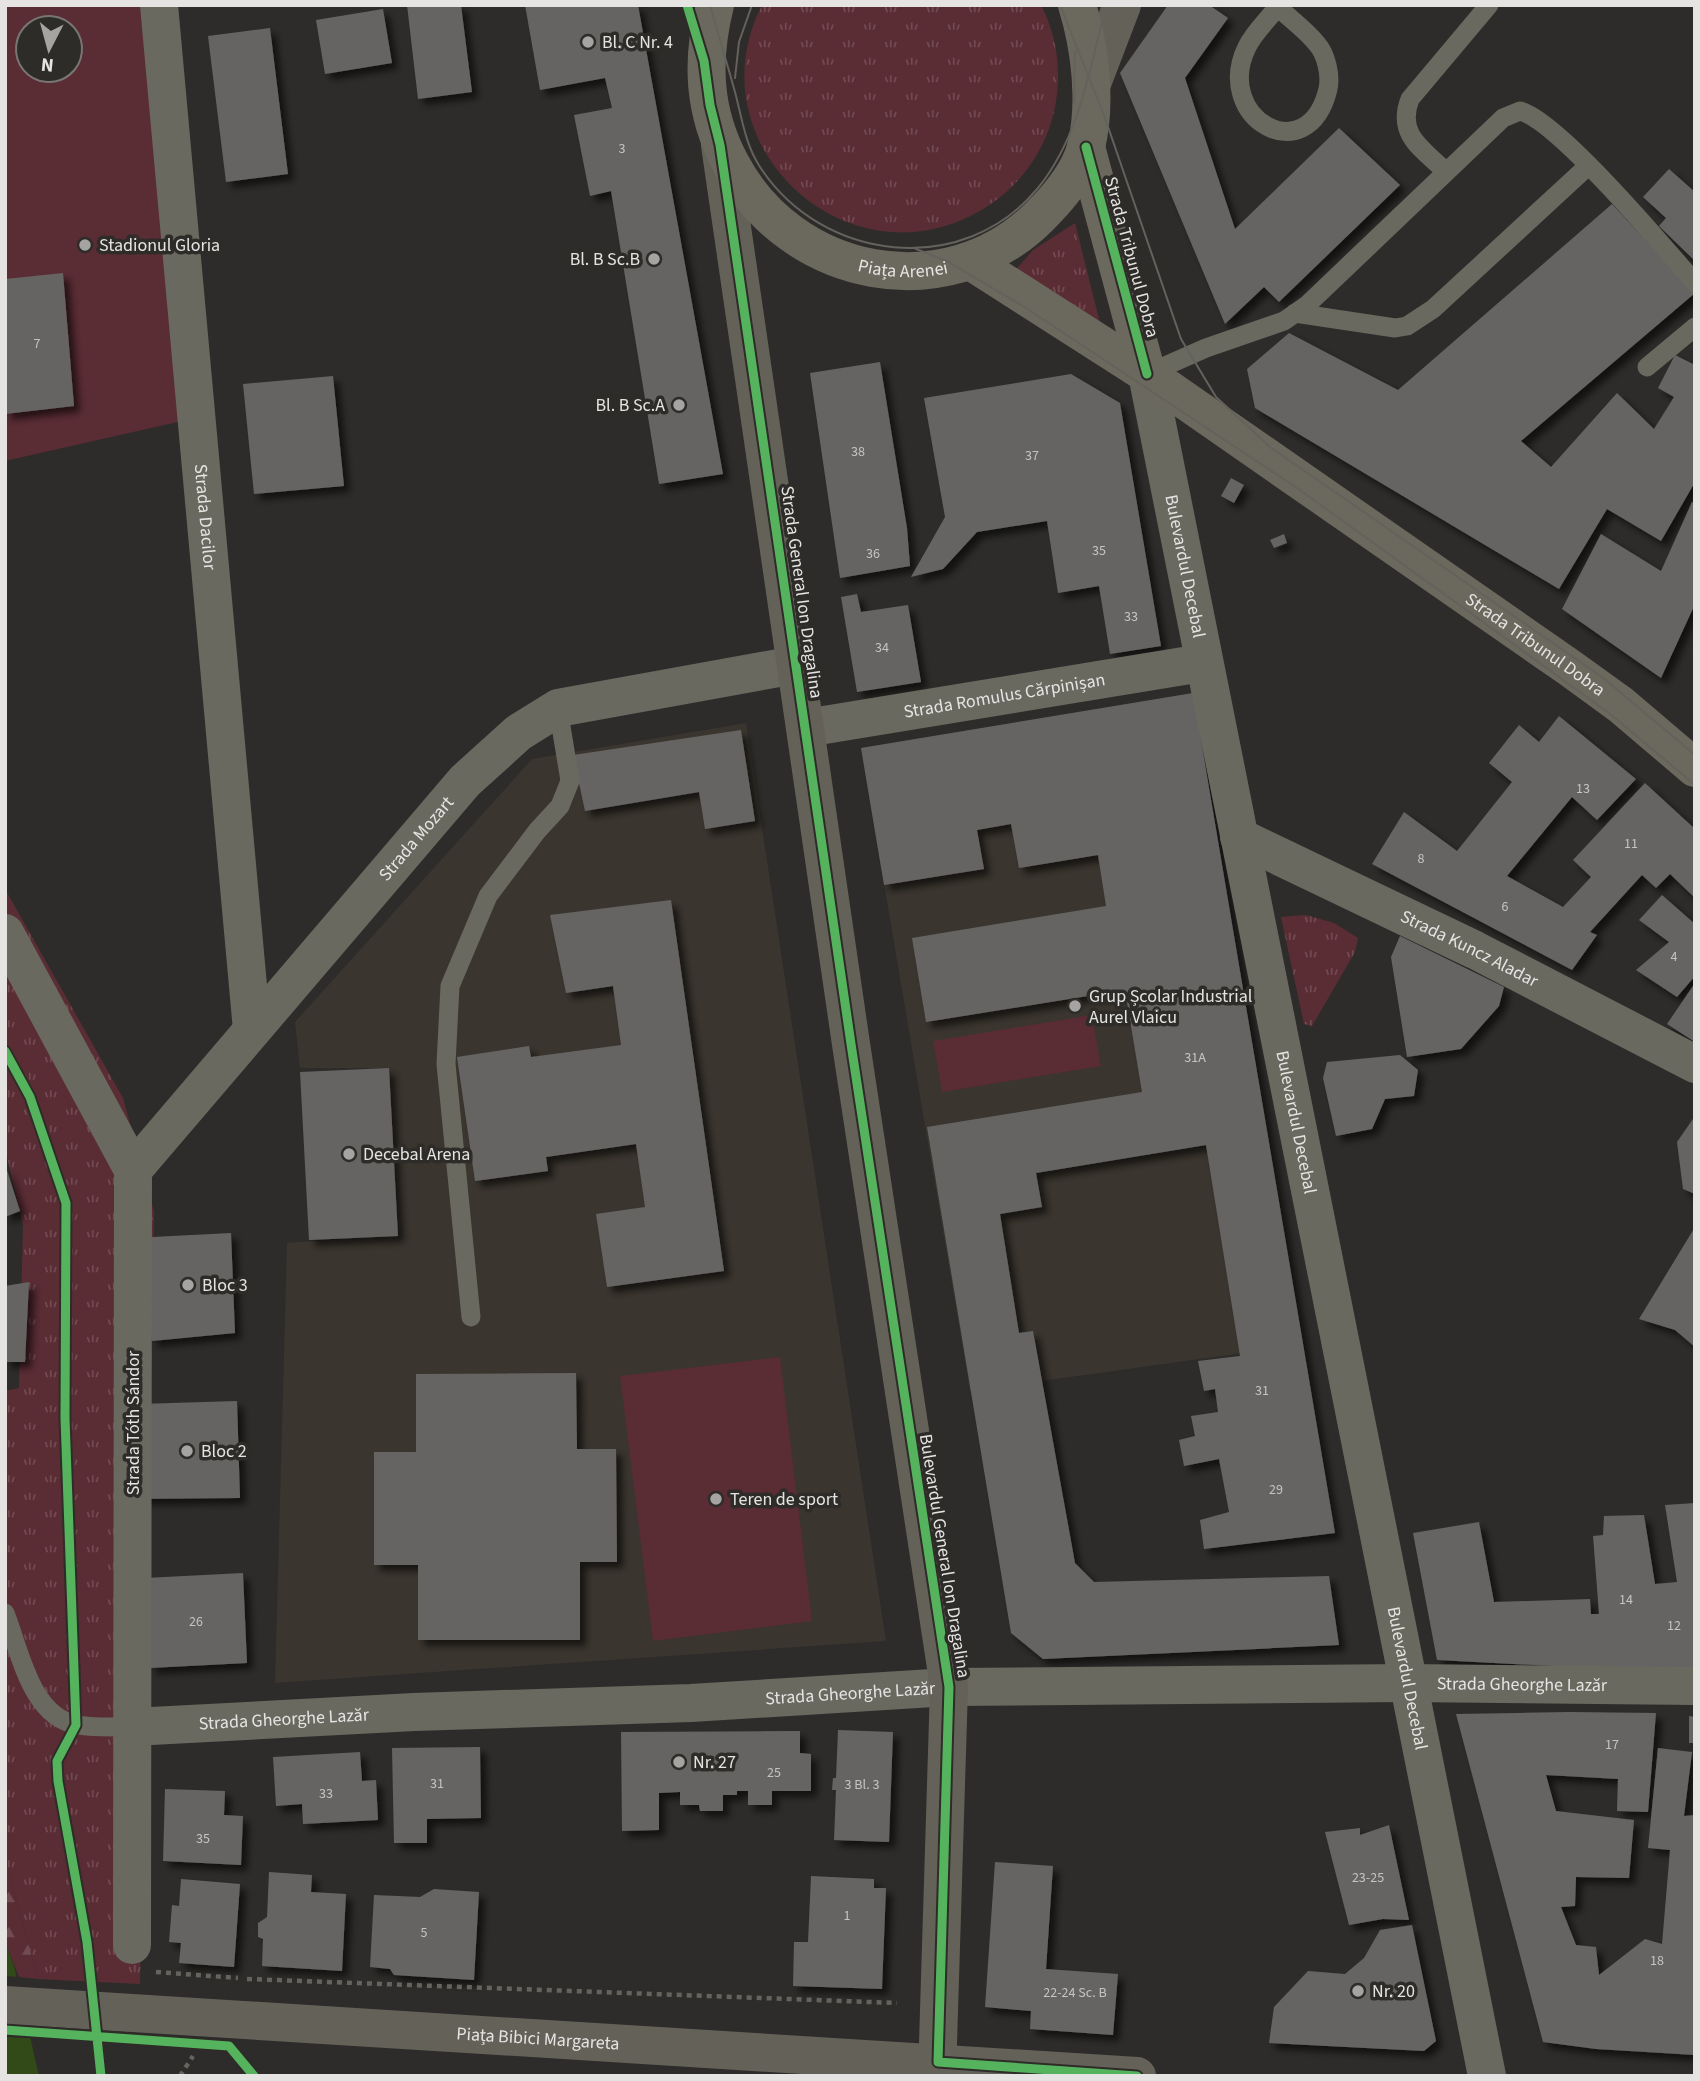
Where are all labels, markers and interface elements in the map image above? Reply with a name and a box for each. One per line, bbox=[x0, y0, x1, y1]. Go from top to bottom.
north arrow bbox=[14, 14, 84, 84]
place label: Bl. C Nr. 4 bbox=[602, 30, 673, 55]
marker: Bl. C Nr. 4 bbox=[580, 34, 596, 50]
text: N bbox=[40, 50, 55, 79]
house number: 3 bbox=[619, 139, 626, 159]
street label: Strada Tribunul Dobra bbox=[1098, 174, 1165, 340]
place label: Stadionul Gloria bbox=[99, 233, 220, 258]
marker: Stadionul Gloria bbox=[77, 237, 93, 253]
place label: Bl. B Sc.B bbox=[570, 247, 640, 272]
marker: Bl. B Sc.B bbox=[646, 251, 662, 267]
street label: Piața Arenei bbox=[856, 253, 950, 284]
house number: 7 bbox=[34, 334, 41, 354]
place label: Bl. B Sc.A bbox=[595, 393, 665, 418]
marker: Bl. B Sc.A bbox=[671, 397, 687, 413]
house number: 38 bbox=[851, 442, 865, 462]
house number: 37 bbox=[1025, 446, 1039, 466]
street label: Strada Dacilor bbox=[188, 463, 222, 572]
street label: Strada General Ion Dragalina bbox=[774, 484, 829, 700]
street label: Bulevardul Decebal bbox=[1158, 493, 1211, 640]
house number: 35 bbox=[1092, 541, 1106, 561]
house number: 36 bbox=[866, 544, 880, 564]
street label: Strada Tribunul Dobra bbox=[1460, 587, 1610, 703]
house number: 33 bbox=[1124, 607, 1138, 627]
house number: 34 bbox=[875, 638, 889, 658]
street label: Strada Romulus Cărpinișan bbox=[902, 667, 1107, 725]
house number: 13 bbox=[1576, 779, 1590, 799]
street label: Strada Mozart bbox=[373, 791, 460, 886]
house number: 11 bbox=[1624, 834, 1638, 854]
house number: 8 bbox=[1418, 849, 1425, 869]
house number: 6 bbox=[1502, 897, 1509, 917]
street label: Strada Kuncz Aladar bbox=[1396, 904, 1543, 994]
house number: 4 bbox=[1671, 947, 1678, 967]
place label: Grup Școlar Industrial Aurel Vlaicu bbox=[1089, 984, 1252, 1030]
marker: Grup Școlar Industrial Aurel Vlaicu bbox=[1067, 998, 1083, 1014]
house number: 31A bbox=[1184, 1048, 1206, 1068]
street label: Bulevardul Decebal bbox=[1269, 1049, 1322, 1196]
place label: Decebal Arena bbox=[363, 1142, 470, 1167]
marker: Decebal Arena bbox=[341, 1146, 357, 1162]
place label: Bloc 3 bbox=[202, 1273, 248, 1298]
marker: Bloc 3 bbox=[180, 1277, 196, 1293]
street label: Strada Tóth Sándor bbox=[121, 1350, 146, 1495]
house number: 31 bbox=[1255, 1381, 1269, 1401]
street label: Bulevardul General Ion Dragalina bbox=[913, 1432, 976, 1680]
place label: Bloc 2 bbox=[201, 1439, 247, 1464]
marker: Bloc 2 bbox=[179, 1443, 195, 1459]
house number: 29 bbox=[1269, 1480, 1283, 1500]
place label: Teren de sport bbox=[730, 1487, 838, 1512]
marker: Teren de sport bbox=[708, 1491, 724, 1507]
house number: 14 bbox=[1619, 1590, 1633, 1610]
street label: Bulevardul Decebal bbox=[1381, 1605, 1434, 1752]
house number: 26 bbox=[189, 1612, 203, 1632]
house number: 12 bbox=[1667, 1616, 1681, 1636]
street label: Strada Gheorghe Lazăr bbox=[1437, 1671, 1608, 1698]
street label: Strada Gheorghe Lazăr bbox=[764, 1676, 937, 1711]
street label: Strada Gheorghe Lazăr bbox=[198, 1702, 370, 1736]
house number: 17 bbox=[1605, 1735, 1619, 1755]
place label: Nr. 27 bbox=[693, 1750, 736, 1775]
marker: Nr. 27 bbox=[671, 1754, 687, 1770]
house number: 25 bbox=[767, 1763, 781, 1783]
house number: 31 bbox=[430, 1774, 444, 1794]
house number: 3 Bl. 3 bbox=[845, 1775, 879, 1795]
house number: 33 bbox=[319, 1784, 333, 1804]
house number: 35 bbox=[196, 1829, 210, 1849]
house number: 23-25 bbox=[1352, 1868, 1384, 1888]
house number: 1 bbox=[844, 1906, 851, 1926]
house number: 5 bbox=[421, 1923, 428, 1943]
house number: 18 bbox=[1650, 1951, 1664, 1971]
place label: Nr. 20 bbox=[1372, 1979, 1415, 2004]
house number: 22-24 Sc. B bbox=[1043, 1983, 1107, 2003]
marker: Nr. 20 bbox=[1350, 1983, 1366, 1999]
street label: Piața Bibici Margareta bbox=[456, 2021, 620, 2057]

